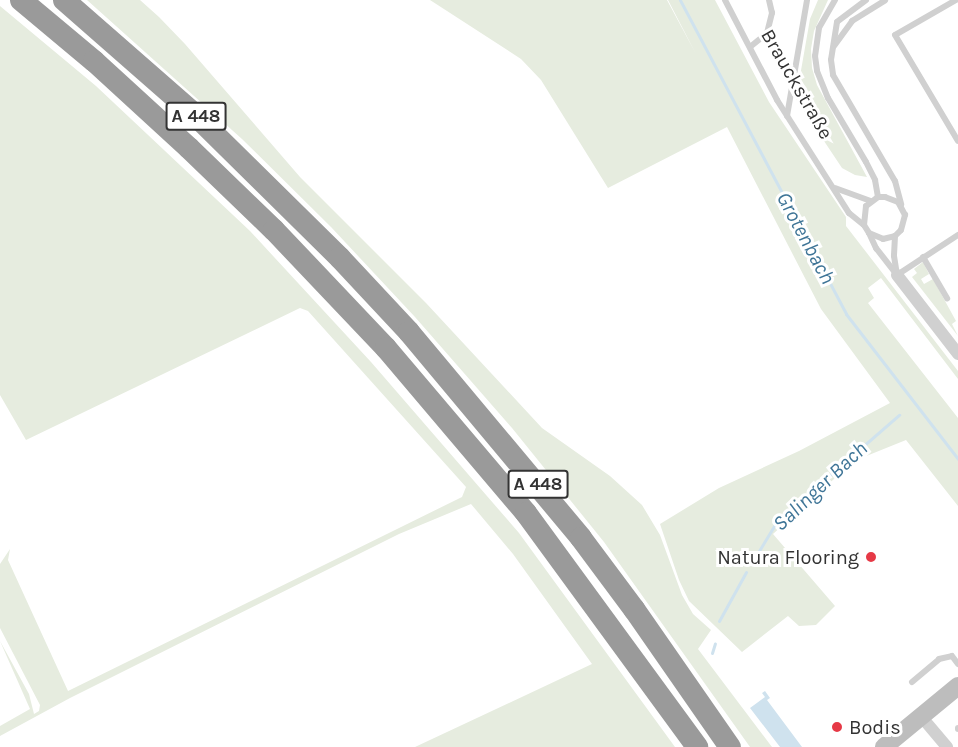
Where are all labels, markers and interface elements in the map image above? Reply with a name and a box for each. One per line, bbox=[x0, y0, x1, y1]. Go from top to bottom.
street label: Brauckstraße bbox=[756, 25, 838, 143]
road number: A 448 bbox=[164, 101, 228, 131]
water label: Grotenbach bbox=[771, 188, 841, 288]
water label: Salinger Bach bbox=[768, 436, 872, 536]
road number: A 448 bbox=[506, 469, 570, 499]
place label: Natura Flooring bbox=[717, 545, 859, 569]
marker: Natura Flooring bbox=[864, 550, 878, 564]
place label: Bodis bbox=[849, 715, 901, 739]
marker: Bodis bbox=[830, 720, 844, 734]

